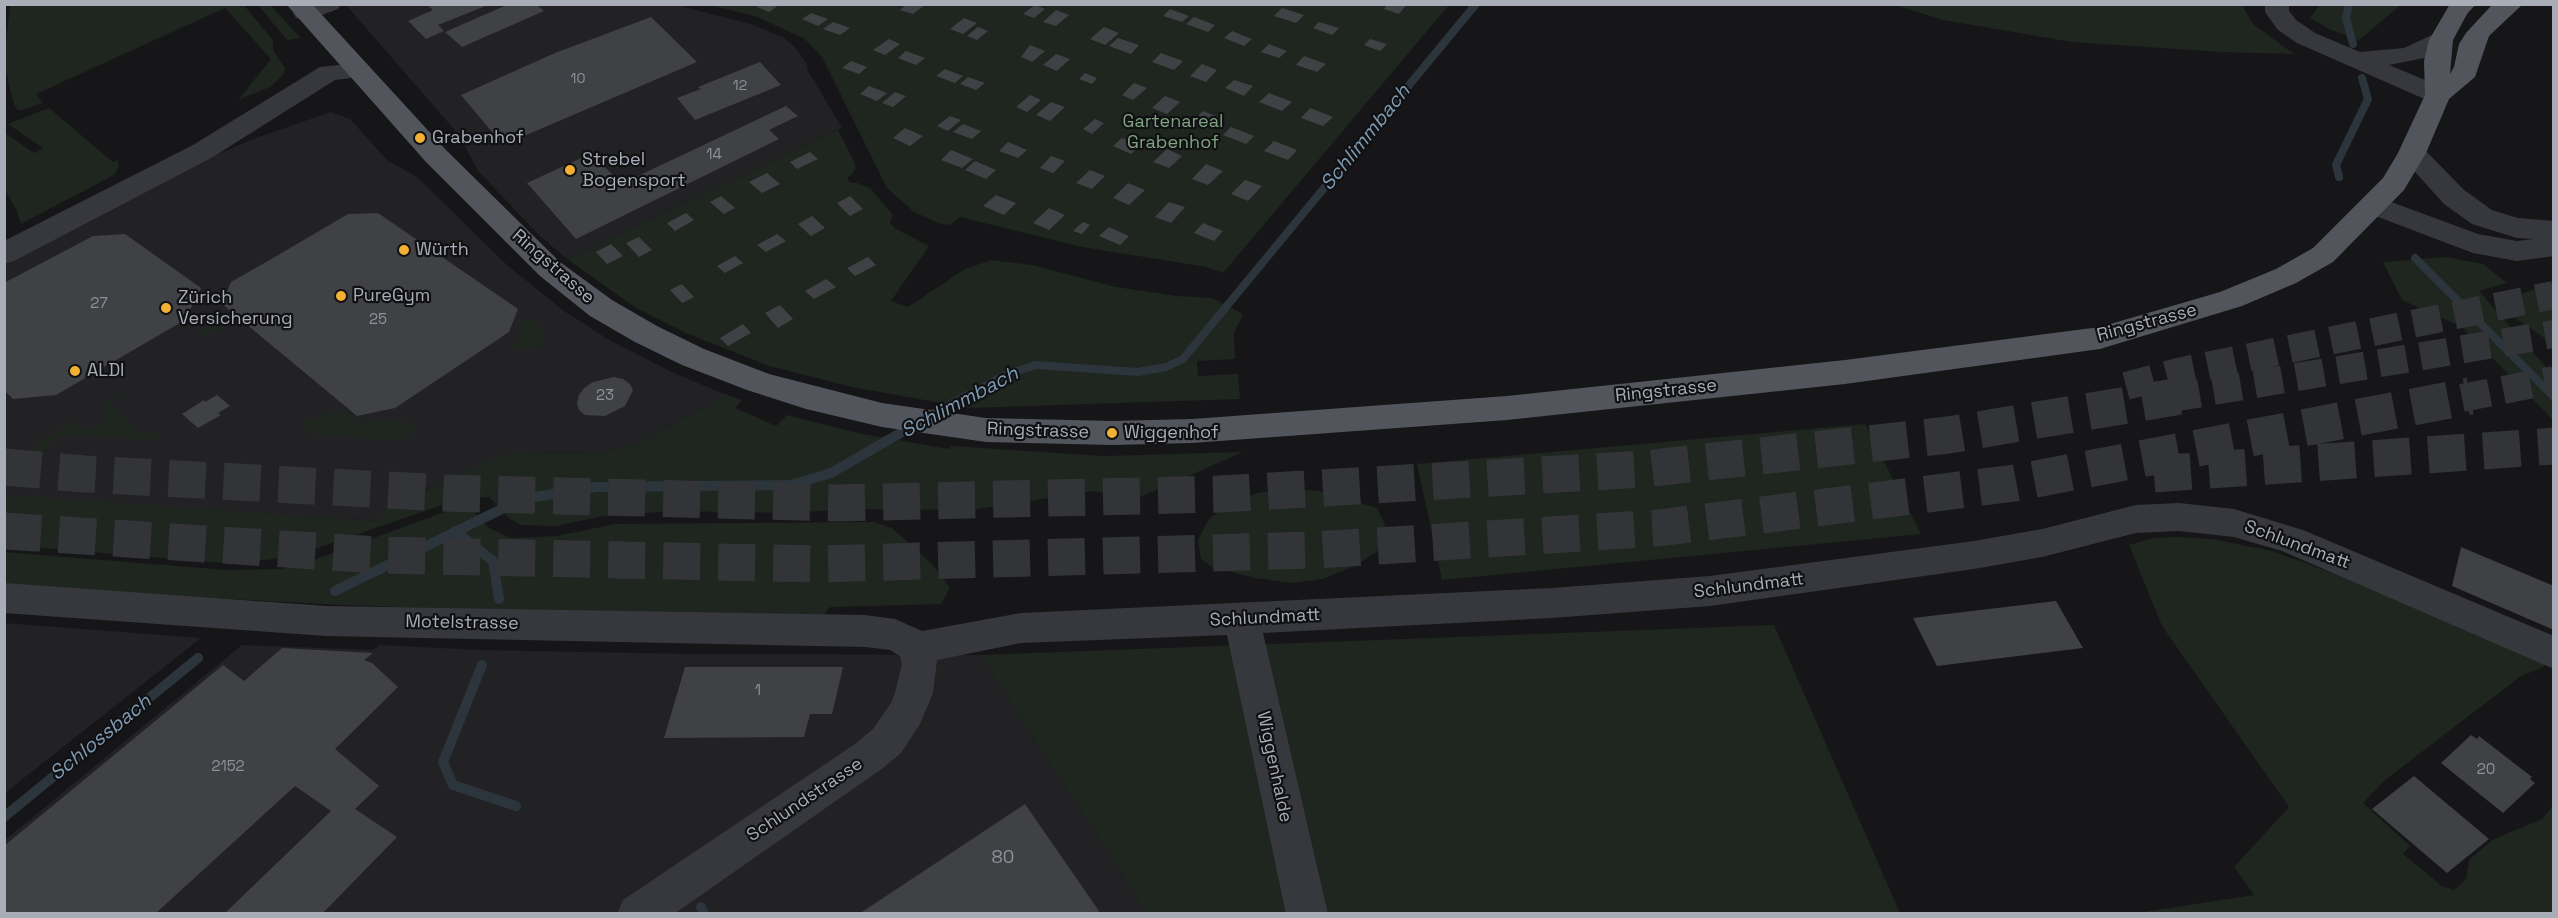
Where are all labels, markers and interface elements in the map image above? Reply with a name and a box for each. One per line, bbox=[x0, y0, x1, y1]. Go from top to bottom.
house number: 10 bbox=[571, 71, 585, 87]
house number: 12 bbox=[733, 78, 747, 94]
water label: Schlimmbach bbox=[1316, 80, 1416, 196]
park label: Gartenareal Grabenhof bbox=[1123, 111, 1223, 154]
place label: Grabenhof bbox=[432, 127, 524, 149]
marker: Grabenhof bbox=[413, 131, 427, 145]
house number: 14 bbox=[706, 146, 722, 164]
place label: Strebel Bogensport bbox=[582, 149, 686, 192]
marker: Strebel Bogensport bbox=[563, 163, 577, 177]
street label: Ringstrasse bbox=[507, 225, 599, 309]
place label: Würth bbox=[416, 239, 469, 261]
marker: Würth bbox=[397, 243, 411, 257]
place label: PureGym bbox=[353, 285, 430, 307]
place label: Zürich Versicherung bbox=[178, 287, 292, 330]
marker: PureGym bbox=[334, 289, 348, 303]
house number: 27 bbox=[90, 295, 108, 313]
street label: Ringstrasse bbox=[2095, 299, 2199, 347]
marker: Zürich Versicherung bbox=[159, 301, 173, 315]
house number: 25 bbox=[369, 311, 387, 329]
place label: ALDI bbox=[87, 360, 124, 382]
water label: Schlimmbach bbox=[897, 362, 1023, 444]
marker: ALDI bbox=[68, 364, 82, 378]
street label: Ringstrasse bbox=[1614, 375, 1718, 407]
house number: 23 bbox=[596, 387, 614, 405]
street label: Ringstrasse bbox=[987, 418, 1089, 444]
place label: Wiggenhof bbox=[1124, 422, 1219, 444]
marker: Wiggenhof bbox=[1105, 426, 1119, 440]
street label: Schlundmatt bbox=[2241, 516, 2353, 574]
street label: Schlundmatt bbox=[1693, 569, 1805, 603]
street label: Schlundmatt bbox=[1209, 604, 1321, 632]
street label: Motelstrasse bbox=[405, 611, 519, 635]
house number: 1 bbox=[755, 682, 761, 700]
water label: Schlossbach bbox=[46, 690, 156, 786]
street label: Wiggenhalde bbox=[1252, 709, 1296, 825]
street label: Schlundstrasse bbox=[743, 753, 867, 847]
house number: 2152 bbox=[211, 758, 245, 776]
house number: 20 bbox=[2477, 761, 2495, 779]
house number: 80 bbox=[992, 847, 1014, 869]

